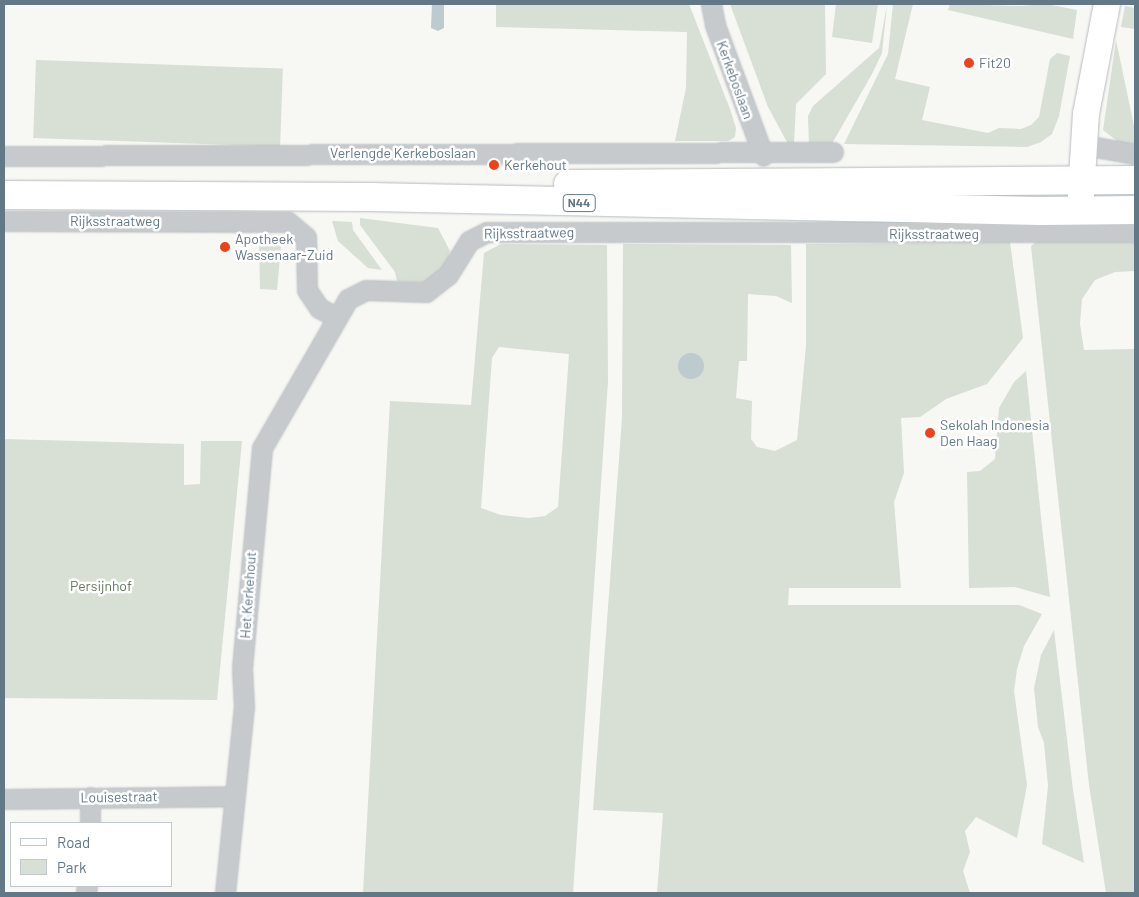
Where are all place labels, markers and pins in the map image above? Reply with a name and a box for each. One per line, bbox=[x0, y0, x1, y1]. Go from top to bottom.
place label: Fit20 bbox=[979, 55, 1011, 71]
marker: Fit20 bbox=[963, 57, 975, 69]
place label: Kerkehout bbox=[504, 157, 567, 173]
marker: Kerkehout bbox=[488, 159, 500, 171]
place label: Apotheek Wassenaar-Zuid bbox=[235, 231, 333, 264]
marker: Apotheek Wassenaar-Zuid bbox=[219, 241, 231, 253]
place label: Sekolah Indonesia Den Haag bbox=[940, 417, 1049, 450]
marker: Sekolah Indonesia Den Haag bbox=[924, 427, 936, 439]

